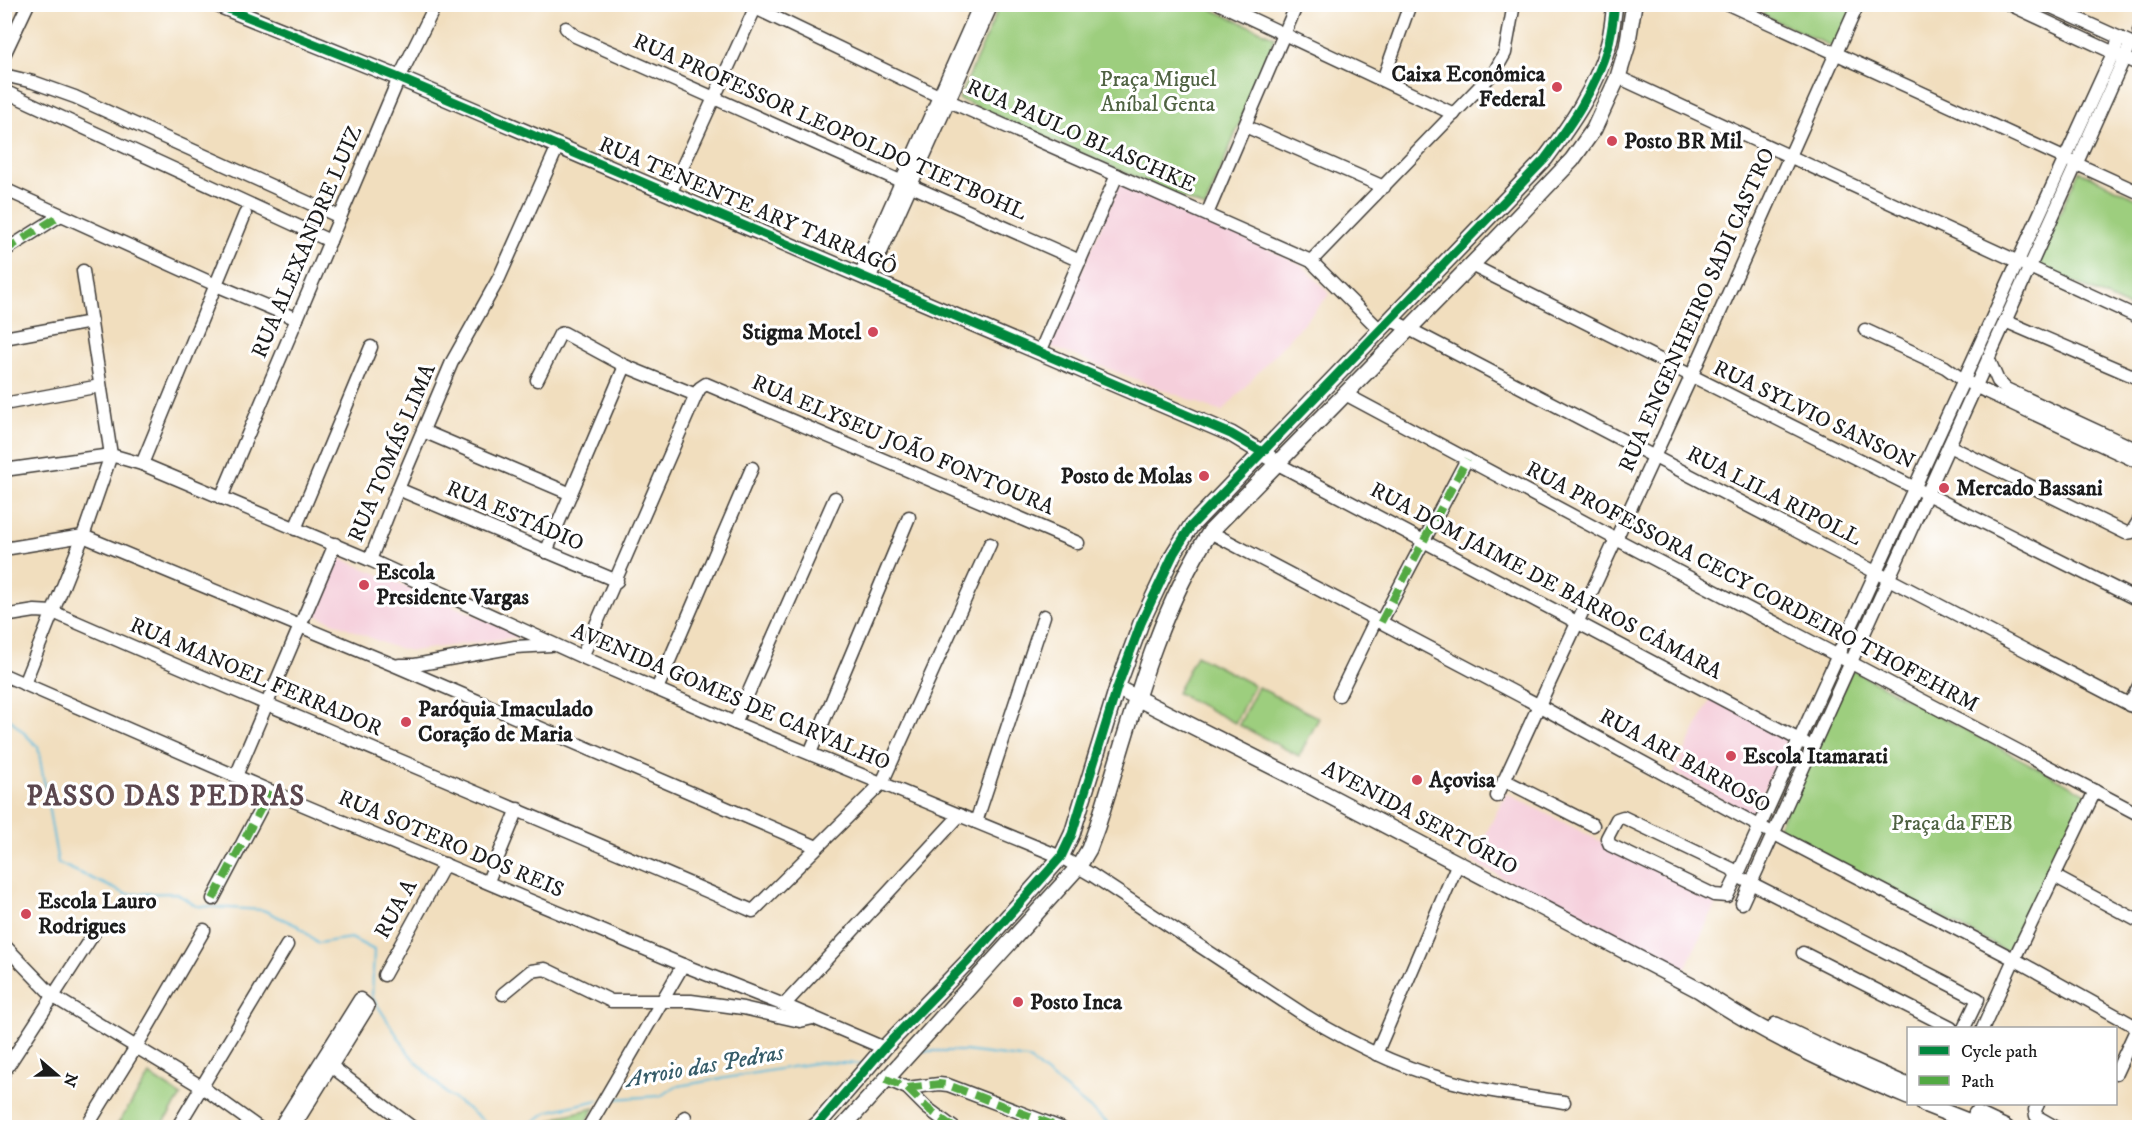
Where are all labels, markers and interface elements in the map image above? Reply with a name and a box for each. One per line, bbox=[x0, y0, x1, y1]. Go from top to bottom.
street label: RUA PROFESSOR LEOPOLDO TIETBOHL bbox=[629, 28, 1031, 226]
place label: Caixa Econômica Federal bbox=[1392, 61, 1546, 113]
park label: Praça Miguel Aníbal Genta bbox=[1100, 66, 1217, 118]
street label: RUA PAULO BLASCHKE bbox=[962, 73, 1200, 199]
marker: Caixa Econômica Federal bbox=[1550, 80, 1564, 94]
street label: RUA ALEXANDRE LUIZ bbox=[246, 122, 368, 362]
place label: Posto BR Mil bbox=[1624, 128, 1743, 155]
street label: RUA TENENTE ARY TARRAGÔ bbox=[595, 131, 901, 281]
marker: Posto BR Mil bbox=[1605, 134, 1619, 148]
street label: RUA ENGENHEIRO SADI CASTRO bbox=[1613, 144, 1781, 476]
place label: Stigma Motel bbox=[742, 319, 861, 346]
marker: Stigma Motel bbox=[866, 325, 880, 339]
street label: RUA SYLVIO SANSON bbox=[1709, 354, 1919, 476]
street label: RUA TOMÁS LIMA bbox=[341, 359, 442, 546]
street label: RUA ELYSEU JOÃO FONTOURA bbox=[748, 368, 1059, 521]
street label: RUA LILA RIPOLL bbox=[1682, 440, 1866, 552]
street label: RUA PROFESSORA CECY CORDEIRO THOFEHRM bbox=[1521, 456, 1983, 718]
place label: Posto de Molas bbox=[1061, 463, 1193, 490]
marker: Posto de Molas bbox=[1197, 469, 1211, 483]
street label: RUA ESTÁDIO bbox=[442, 474, 588, 557]
place label: Mercado Bassani bbox=[1956, 475, 2103, 502]
street label: RUA DOM JAIME DE BARROS CÂMARA bbox=[1365, 476, 1728, 686]
marker: Mercado Bassani bbox=[1937, 481, 1951, 495]
place label: Escola Presidente Vargas bbox=[376, 559, 530, 611]
marker: Escola Presidente Vargas bbox=[357, 578, 371, 592]
street label: RUA MANOEL FERRADOR bbox=[126, 612, 387, 743]
street label: AVENIDA GOMES DE CARVALHO bbox=[568, 617, 894, 777]
place label: Paróquia Imaculado Coração de Maria bbox=[418, 696, 593, 748]
street label: RUA ARI BARROSO bbox=[1595, 703, 1775, 819]
marker: Paróquia Imaculado Coração de Maria bbox=[399, 715, 413, 729]
place label: Escola Itamarati bbox=[1743, 743, 1888, 770]
marker: Escola Itamarati bbox=[1724, 749, 1738, 763]
street label: AVENIDA SERTÓRIO bbox=[1318, 754, 1523, 881]
place label: Açovisa bbox=[1428, 767, 1496, 794]
marker: Açovisa bbox=[1410, 773, 1424, 787]
district label: PASSO DAS PEDRAS bbox=[26, 779, 306, 814]
street label: RUA SOTERO DOS REIS bbox=[334, 784, 568, 904]
park label: Praça da FEB bbox=[1891, 810, 2013, 837]
street label: RUA A bbox=[369, 874, 424, 943]
place label: Escola Lauro Rodrigues bbox=[38, 888, 157, 940]
marker: Escola Lauro Rodrigues bbox=[19, 907, 33, 921]
place label: Posto Inca bbox=[1030, 989, 1123, 1016]
marker: Posto Inca bbox=[1011, 995, 1025, 1009]
legend bbox=[1907, 1027, 2117, 1105]
water label: Arroio das Pedras bbox=[621, 1037, 787, 1095]
text: Cycle path bbox=[1961, 1041, 2038, 1063]
north arrow bbox=[27, 1045, 87, 1105]
text: N bbox=[59, 1070, 82, 1089]
text: Path bbox=[1961, 1071, 1995, 1093]

